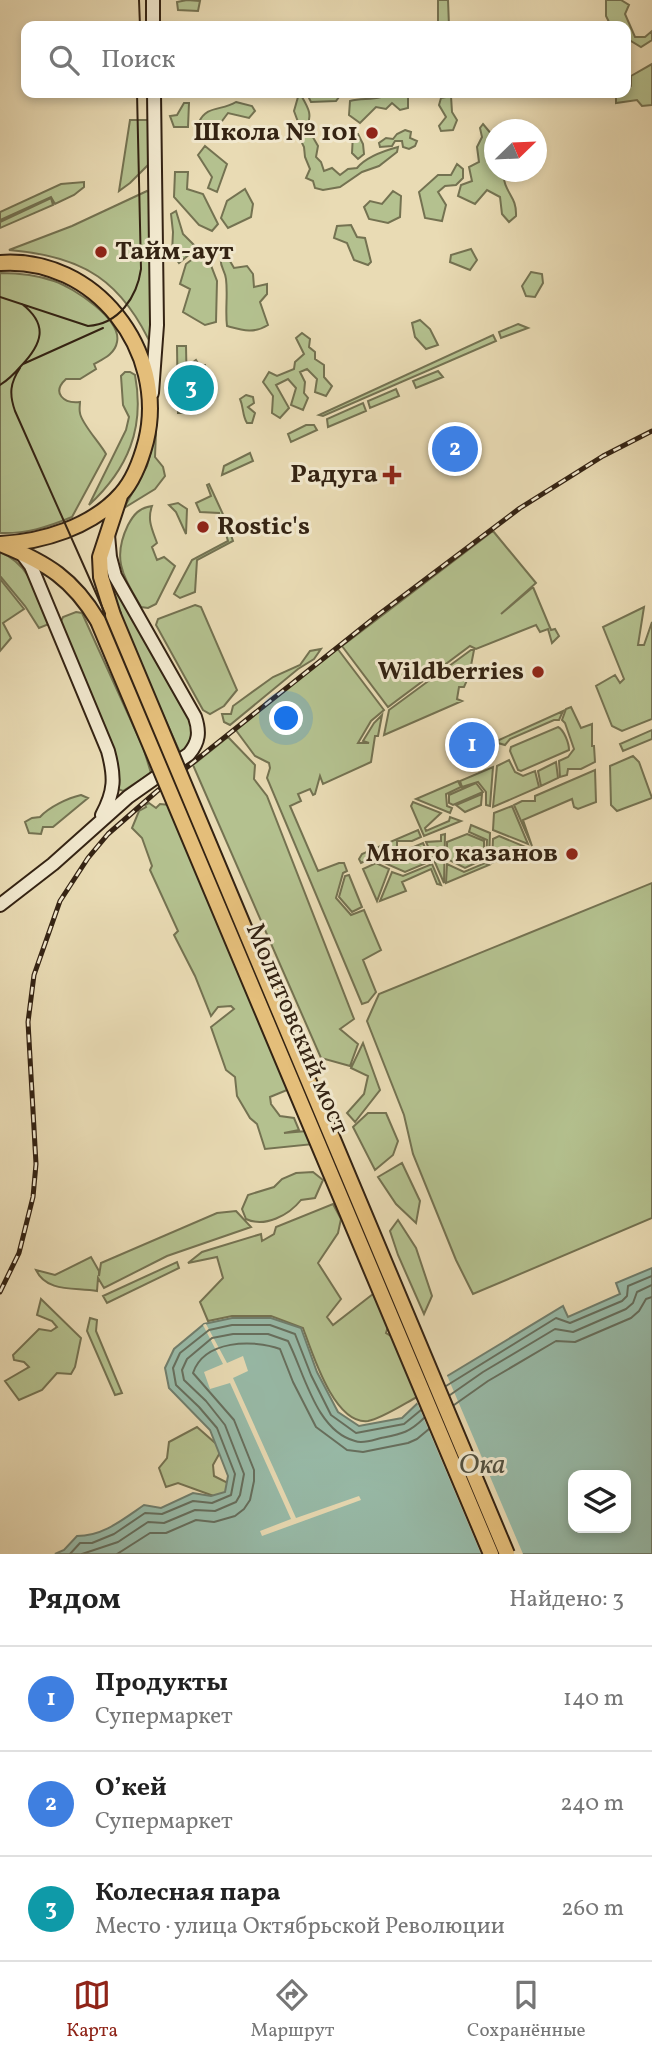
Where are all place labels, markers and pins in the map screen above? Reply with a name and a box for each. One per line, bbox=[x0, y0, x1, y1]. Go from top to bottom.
place label: Школа № 101 bbox=[193, 115, 358, 151]
marker: Школа № 101 bbox=[364, 125, 380, 141]
place label: Тайм-аут bbox=[115, 234, 234, 270]
marker: Тайм-аут bbox=[93, 244, 109, 260]
pin: 3 bbox=[168, 362, 214, 414]
pin: 2 bbox=[432, 423, 478, 475]
place label: Радуга bbox=[290, 457, 378, 493]
marker: Радуга bbox=[384, 467, 400, 483]
place label: Rostiс's bbox=[217, 509, 310, 545]
marker: Rostiс's bbox=[195, 519, 211, 535]
place label: Wildberries bbox=[377, 654, 524, 690]
marker: Wildberries bbox=[530, 664, 546, 680]
pin: 1 bbox=[449, 719, 495, 771]
place label: Много казанов bbox=[366, 836, 558, 872]
marker: Много казанов bbox=[564, 846, 580, 862]

